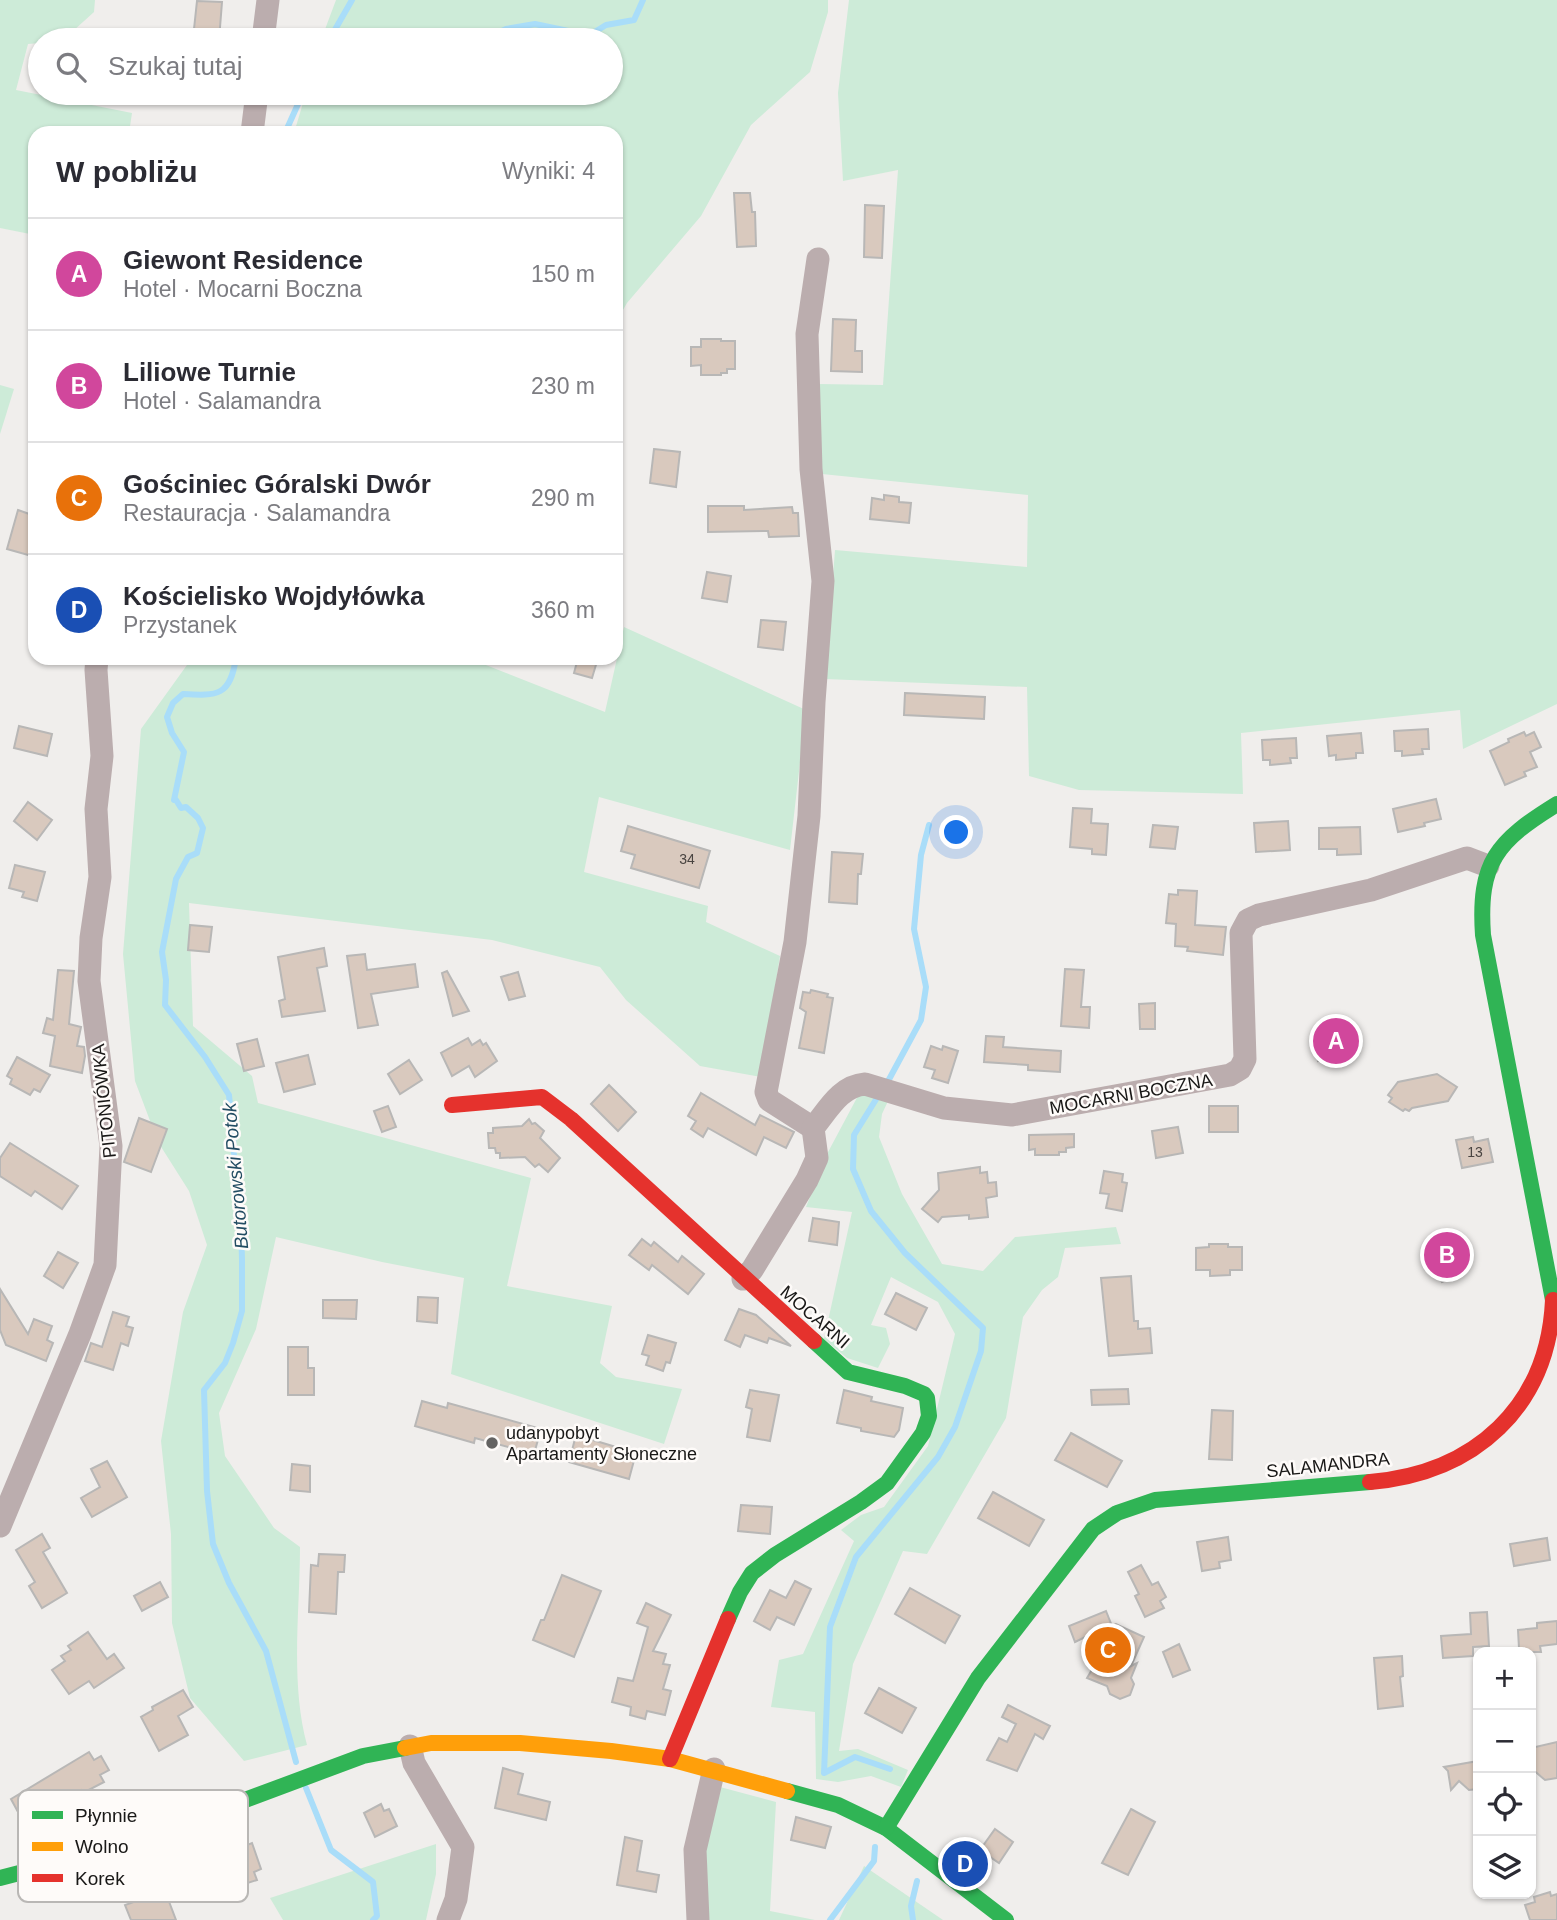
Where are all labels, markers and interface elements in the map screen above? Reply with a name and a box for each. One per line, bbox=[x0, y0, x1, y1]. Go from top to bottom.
search box bbox=[28, 28, 623, 105]
icon: search bbox=[52, 48, 90, 86]
text: Szukaj tutaj bbox=[108, 51, 242, 81]
text: W pobliżu bbox=[56, 155, 198, 188]
text: Wyniki: 4 bbox=[502, 158, 595, 184]
text: Giewont Residence bbox=[123, 245, 363, 275]
text: A bbox=[71, 261, 87, 287]
text: 150 m bbox=[531, 261, 595, 287]
text: Hotel · Mocarni Boczna bbox=[123, 276, 362, 302]
text: Liliowe Turnie bbox=[123, 357, 296, 387]
text: B bbox=[71, 373, 87, 399]
text: 230 m bbox=[531, 373, 595, 399]
text: Hotel · Salamandra bbox=[123, 388, 321, 414]
text: Gościniec Góralski Dwór bbox=[123, 469, 431, 499]
text: C bbox=[71, 485, 87, 511]
text: 290 m bbox=[531, 485, 595, 511]
text: Restauracja · Salamandra bbox=[123, 500, 390, 526]
text: Kościelisko Wojdyłówka bbox=[123, 581, 425, 611]
text: D bbox=[71, 597, 87, 623]
text: 360 m bbox=[531, 597, 595, 623]
text: Przystanek bbox=[123, 612, 237, 638]
your location bbox=[939, 815, 973, 849]
house number: 34 bbox=[679, 851, 695, 867]
pin: A bbox=[1313, 1015, 1359, 1067]
street label: PITONIÓWKA bbox=[87, 1043, 120, 1159]
street label: MOCARNI BOCZNA bbox=[1048, 1070, 1214, 1118]
water label: Butorowski Potok bbox=[219, 1100, 252, 1250]
house number: 13 bbox=[1467, 1144, 1483, 1160]
pin: B bbox=[1424, 1229, 1470, 1281]
street label: MOCARNI bbox=[776, 1282, 854, 1352]
place label: udanypobyt Apartamenty Słoneczne bbox=[506, 1423, 697, 1464]
marker: udanypobyt Apartamenty Słoneczne bbox=[484, 1435, 500, 1451]
street label: SALAMANDRA bbox=[1265, 1449, 1391, 1481]
pin: C bbox=[1085, 1624, 1131, 1676]
map controls bbox=[1473, 1647, 1536, 1899]
button: + bbox=[1473, 1647, 1536, 1710]
button: − bbox=[1473, 1710, 1536, 1773]
button: locate bbox=[1473, 1773, 1536, 1836]
legend bbox=[18, 1790, 248, 1902]
text: Płynnie bbox=[75, 1805, 137, 1826]
text: Wolno bbox=[75, 1836, 129, 1857]
button: layers bbox=[1473, 1836, 1536, 1899]
pin: D bbox=[942, 1838, 988, 1890]
text: Korek bbox=[75, 1868, 125, 1889]

